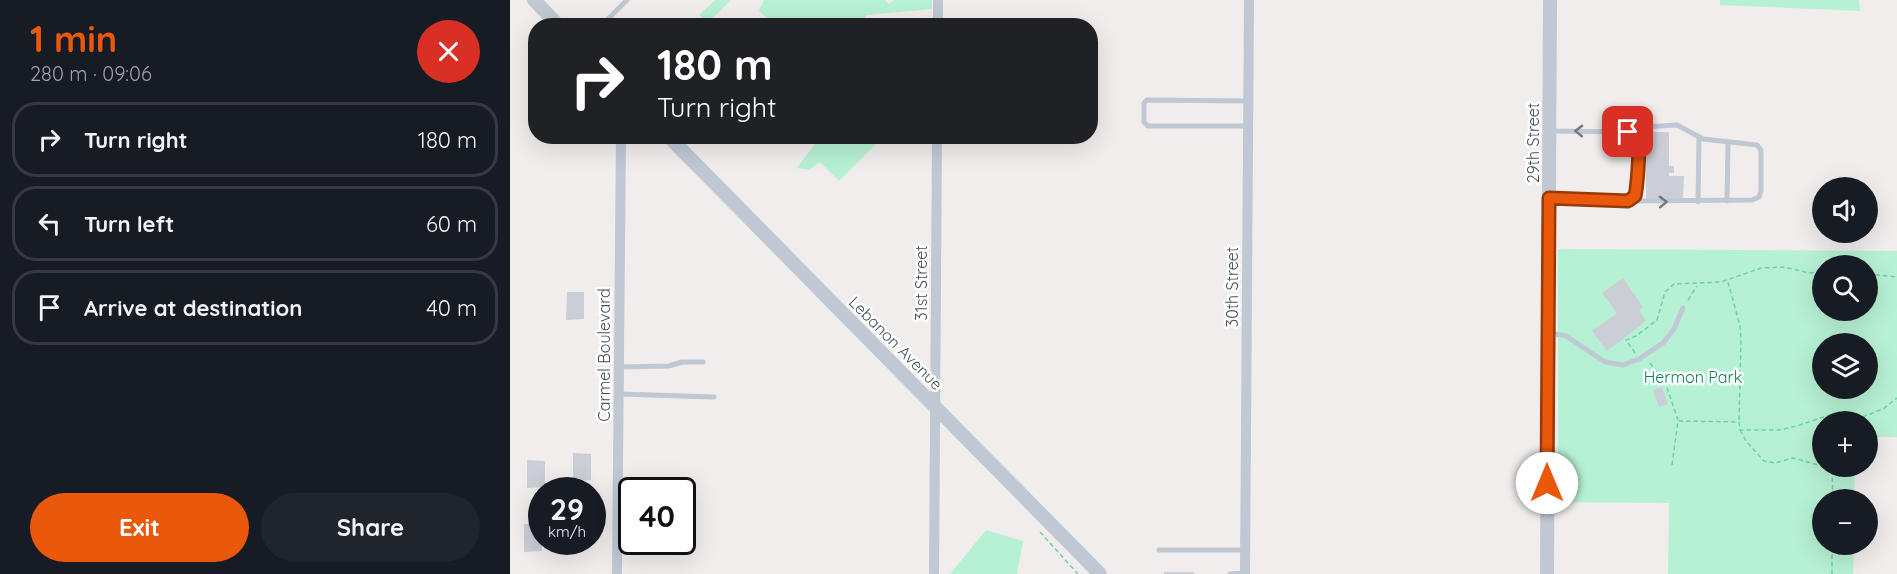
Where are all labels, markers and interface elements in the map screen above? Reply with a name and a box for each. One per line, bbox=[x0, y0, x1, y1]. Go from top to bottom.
text: 1 min bbox=[30, 16, 117, 61]
button: close bbox=[417, 20, 480, 83]
text: 180 m bbox=[657, 38, 773, 91]
icon: right bbox=[558, 42, 636, 120]
text: 280 m · 09:06 bbox=[30, 61, 152, 86]
text: Turn right bbox=[657, 90, 776, 124]
street label: 29th Street bbox=[1523, 103, 1543, 183]
pin bbox=[1602, 106, 1653, 157]
icon: arrive bbox=[1611, 115, 1644, 148]
icon: right bbox=[33, 123, 66, 156]
one-way arrow bbox=[1574, 125, 1583, 138]
text: Turn right bbox=[84, 126, 188, 154]
text: 180 m bbox=[418, 126, 477, 154]
map controls bbox=[1812, 177, 1878, 555]
button: sound bbox=[1812, 177, 1878, 243]
one-way arrow bbox=[1658, 196, 1667, 208]
icon: left bbox=[33, 207, 66, 240]
text: Turn left bbox=[84, 210, 174, 238]
text: 60 m bbox=[426, 210, 477, 238]
street label: 31st Street bbox=[911, 245, 931, 321]
street label: 30th Street bbox=[1222, 247, 1242, 327]
button: search bbox=[1812, 255, 1878, 321]
street label: Carmel Boulevard bbox=[594, 288, 614, 422]
icon: arrive bbox=[33, 291, 66, 324]
street label: Lebanon Avenue bbox=[845, 292, 947, 394]
text: Arrive at destination bbox=[84, 294, 302, 322]
text: 40 m bbox=[426, 294, 477, 322]
button: layers bbox=[1812, 333, 1878, 399]
park label: Hermon Park bbox=[1644, 367, 1742, 387]
button: + bbox=[1812, 411, 1878, 477]
position arrow bbox=[1515, 451, 1579, 515]
speed limit sign: 40 bbox=[618, 477, 696, 555]
button: − bbox=[1812, 489, 1878, 555]
text: 29 bbox=[550, 490, 584, 528]
button: Exit bbox=[30, 493, 249, 562]
button: Share bbox=[261, 493, 480, 562]
text: km/h bbox=[548, 522, 586, 541]

